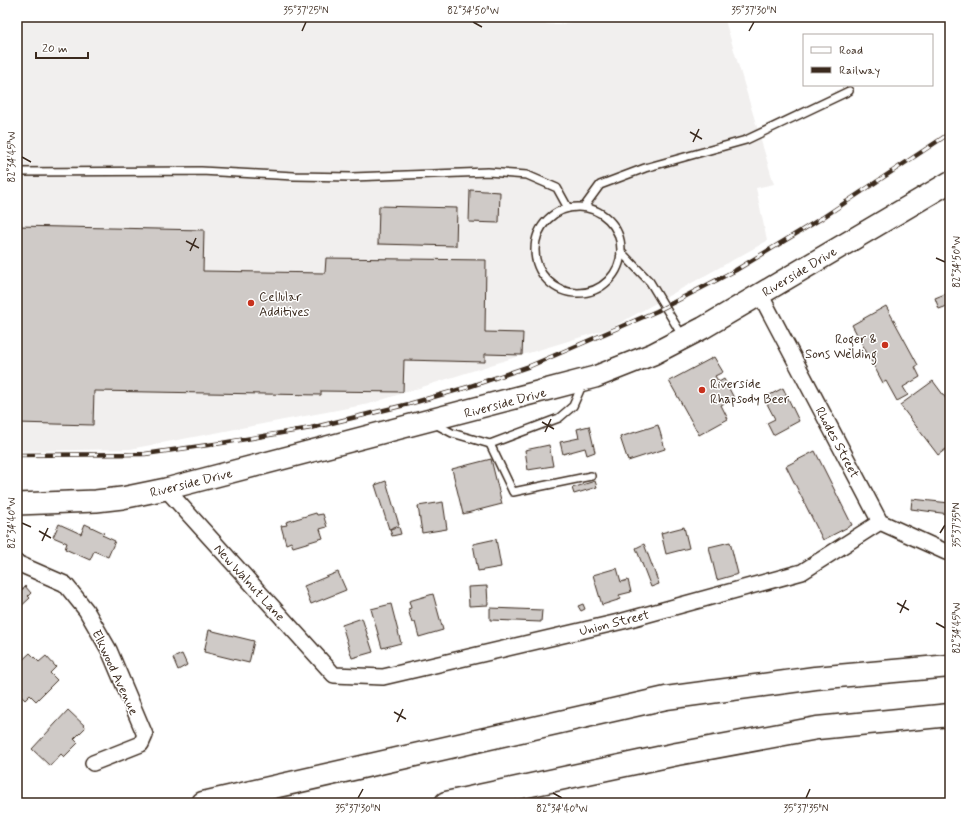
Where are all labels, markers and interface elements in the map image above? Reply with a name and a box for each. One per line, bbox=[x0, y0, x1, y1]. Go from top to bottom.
text: 35°37'25"N bbox=[283, 4, 329, 18]
text: 82°34'50"W bbox=[447, 4, 499, 18]
text: 35°37'30"N bbox=[731, 4, 777, 18]
scale bar bbox=[36, 34, 88, 60]
legend bbox=[803, 34, 933, 86]
text: 20 m bbox=[42, 41, 68, 57]
text: Road bbox=[839, 43, 863, 59]
text: Railway bbox=[839, 63, 881, 79]
text: 82°34'45"W bbox=[5, 132, 19, 182]
text: 82°34'50"W bbox=[950, 236, 964, 288]
street label: Riverside Drive bbox=[759, 243, 840, 301]
place label: Cellular Additives bbox=[259, 289, 310, 321]
marker: Cellular Additives bbox=[246, 298, 256, 308]
place label: Roger & Sons Welding bbox=[805, 331, 877, 365]
marker: Roger & Sons Welding bbox=[880, 340, 890, 350]
place label: Riverside Rhapsody Beer bbox=[710, 376, 790, 408]
street label: Riverside Drive bbox=[462, 384, 548, 423]
marker: Riverside Rhapsody Beer bbox=[697, 385, 707, 395]
street label: Rhodes Street bbox=[811, 404, 863, 481]
street label: Riverside Drive bbox=[148, 465, 234, 502]
text: 82°34'40"W bbox=[5, 497, 19, 549]
text: 35°37'35"N bbox=[950, 502, 964, 548]
street label: New Walnut Lane bbox=[210, 541, 288, 625]
text: 82°34'45"W bbox=[950, 603, 964, 653]
street label: Union Street bbox=[577, 607, 651, 640]
street label: Elkwood Avenue bbox=[87, 627, 142, 718]
text: 35°37'30"N bbox=[335, 802, 381, 816]
text: 82°34'40"W bbox=[536, 802, 588, 816]
text: 35°37'35"N bbox=[783, 802, 829, 816]

